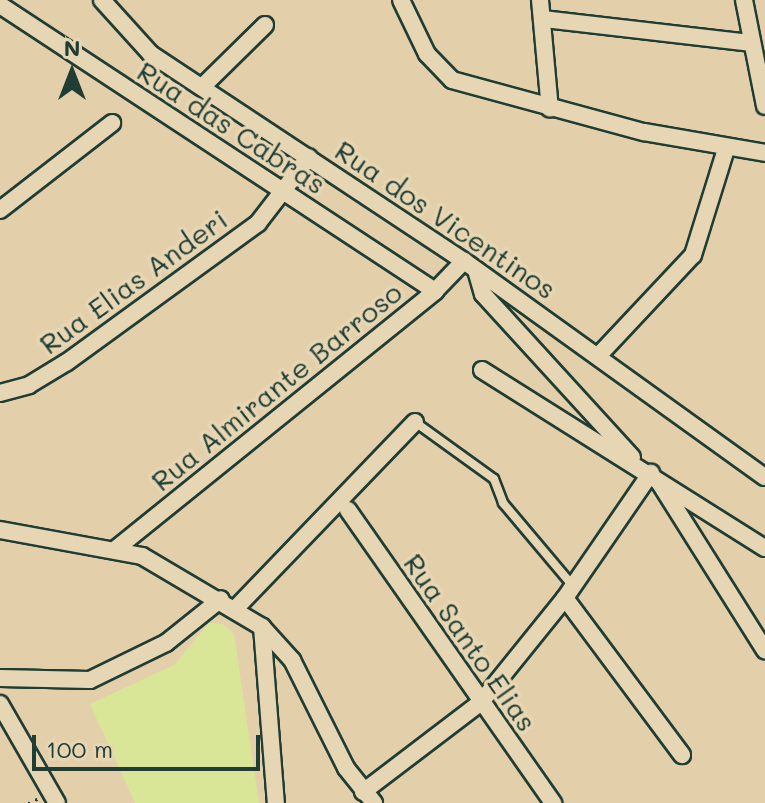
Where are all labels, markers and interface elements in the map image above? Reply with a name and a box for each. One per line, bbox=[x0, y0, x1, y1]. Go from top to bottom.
north arrow bbox=[32, 32, 112, 112]
text: N bbox=[64, 33, 80, 62]
street label: Rua das Cabras bbox=[132, 54, 332, 200]
street label: Rua dos Vicentinos bbox=[329, 133, 563, 305]
street label: Rua Elias Anderi bbox=[33, 202, 233, 360]
street label: Rua Almirante Barroso bbox=[144, 275, 408, 497]
street label: Rua Santo Elias bbox=[397, 547, 545, 737]
scale bar bbox=[36, 719, 264, 769]
text: 100 m bbox=[46, 733, 113, 764]

